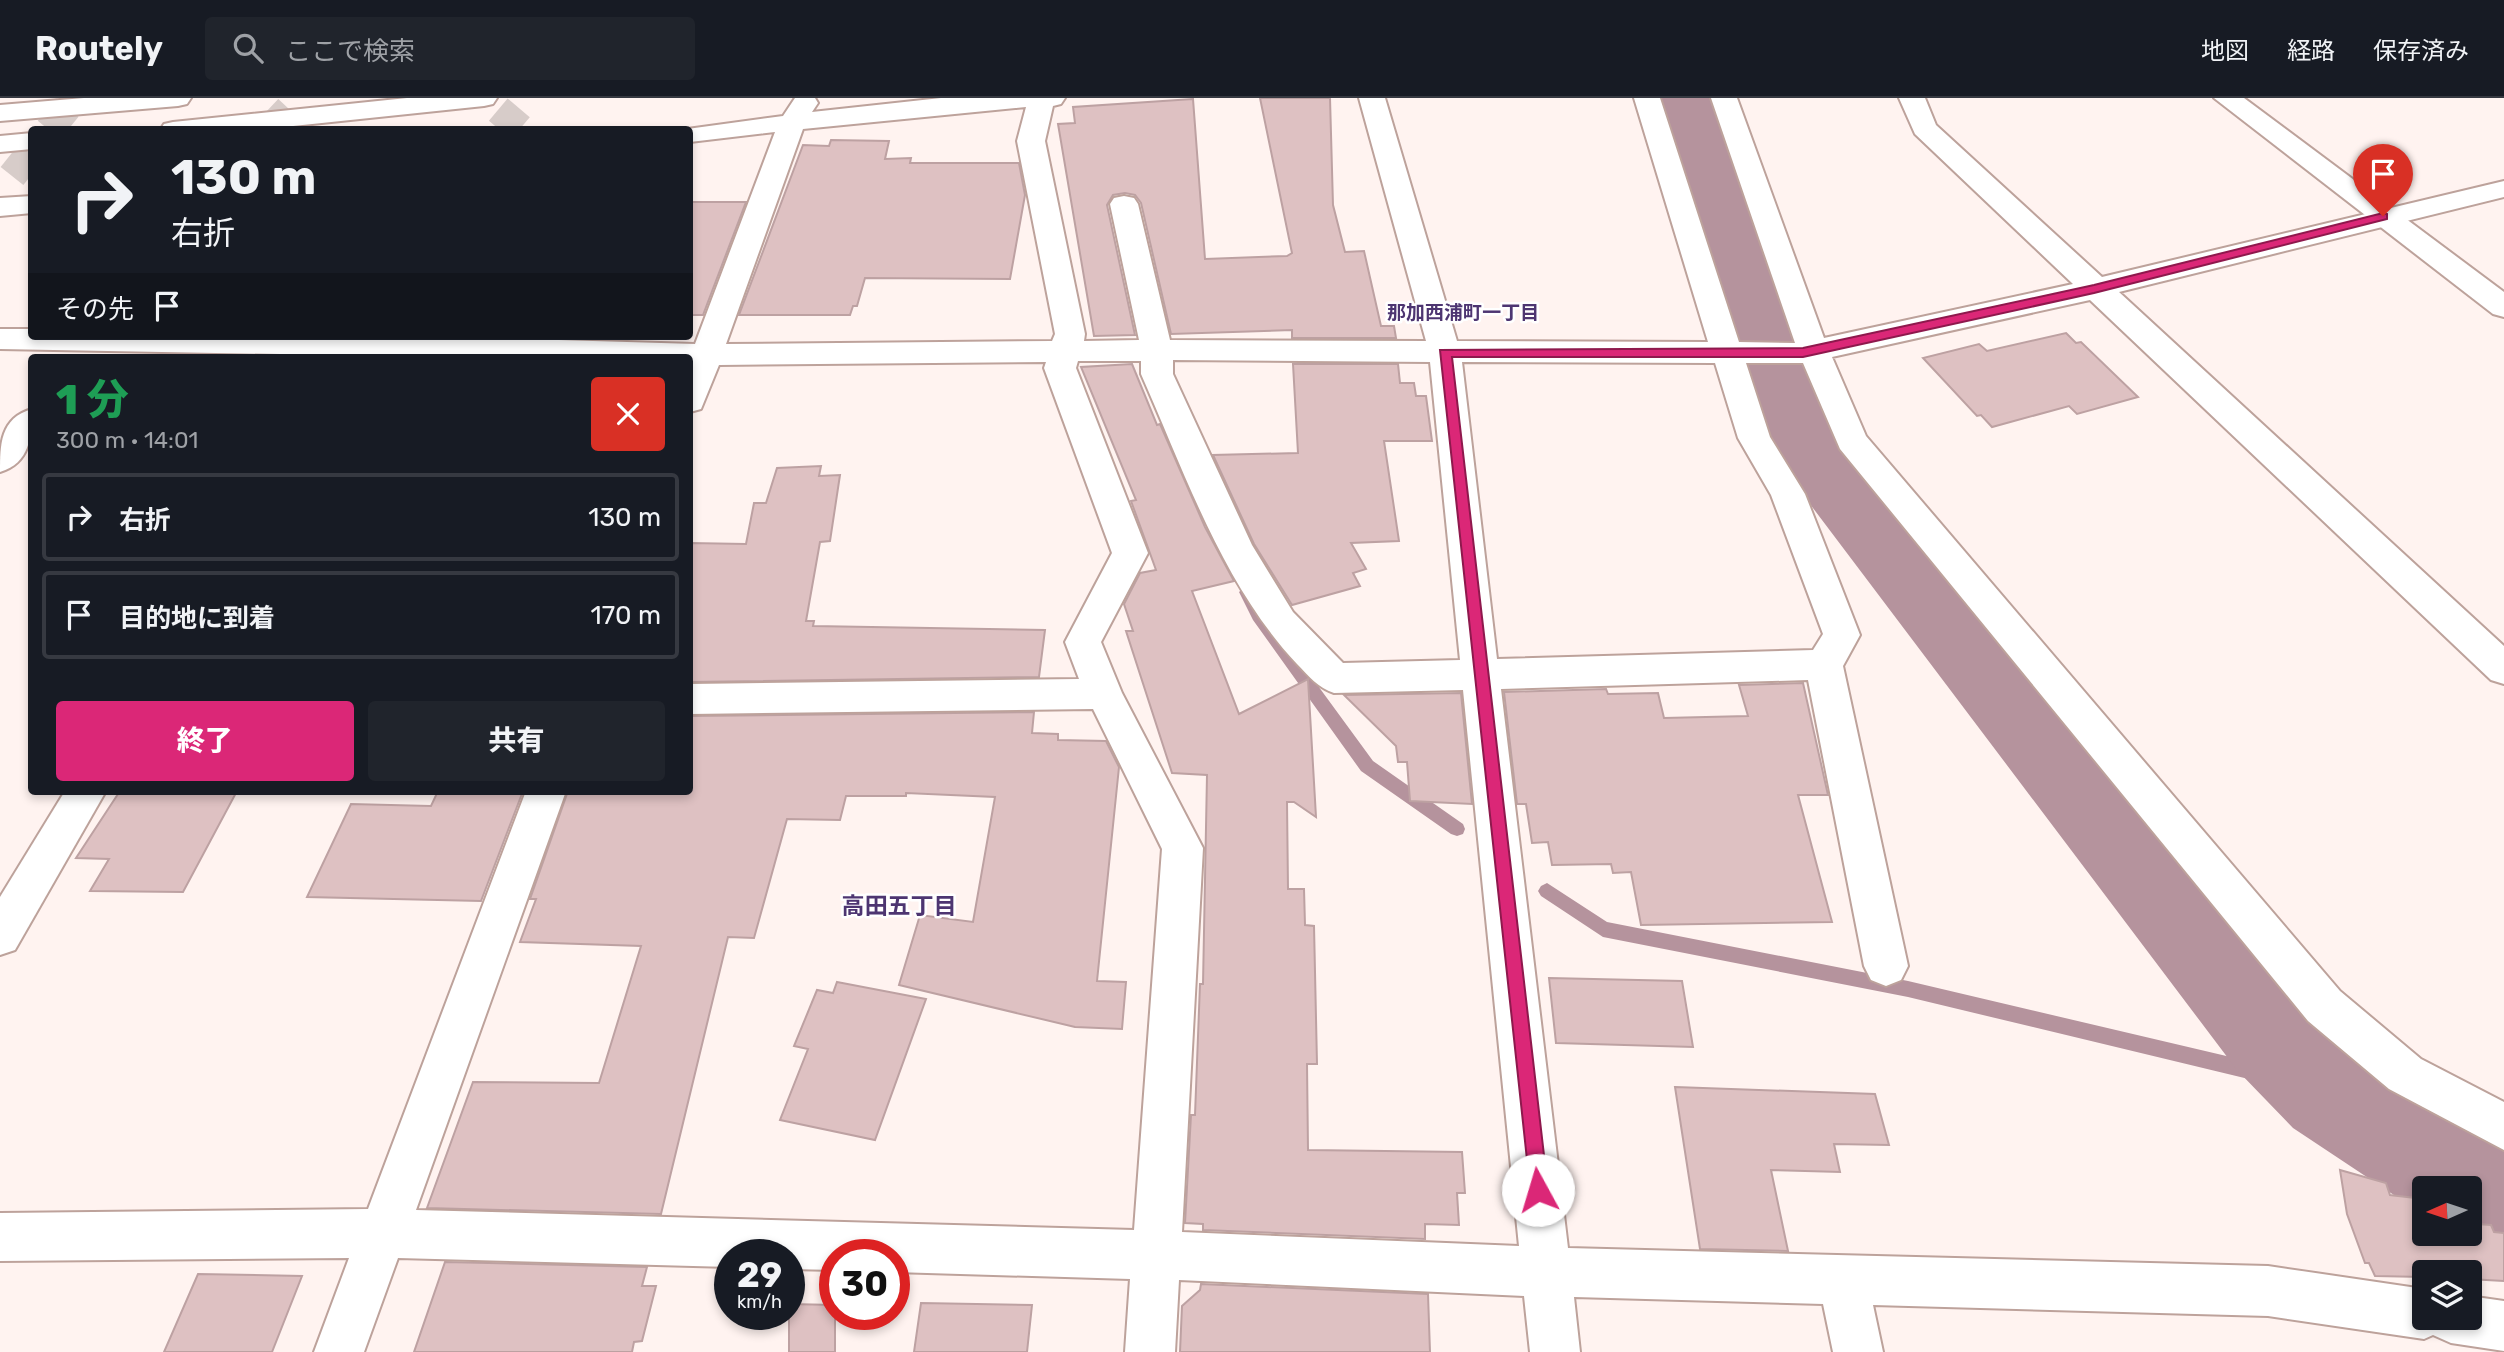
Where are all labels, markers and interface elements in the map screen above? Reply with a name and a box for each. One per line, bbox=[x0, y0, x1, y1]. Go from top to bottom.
search box bbox=[205, 17, 695, 80]
text: Routely bbox=[35, 29, 163, 68]
icon: search bbox=[229, 29, 267, 67]
text: ここで検索 bbox=[285, 36, 415, 67]
text: 地図 bbox=[2201, 37, 2249, 65]
text: 経路 bbox=[2287, 37, 2335, 65]
text: 保存済み bbox=[2373, 37, 2469, 65]
pin bbox=[2353, 144, 2413, 216]
text: 130 m bbox=[171, 148, 316, 206]
icon: right bbox=[56, 154, 147, 245]
icon: arrive bbox=[2364, 155, 2402, 193]
text: 右折 bbox=[171, 214, 235, 252]
icon: arrive bbox=[148, 287, 186, 325]
text: その先 bbox=[56, 294, 134, 325]
district label: 那加西浦町一丁目 bbox=[1387, 301, 1539, 324]
text: 1 分 bbox=[56, 375, 129, 425]
button: close bbox=[591, 377, 665, 451]
text: 300 m · 14:01 bbox=[56, 426, 198, 454]
icon: right bbox=[60, 498, 98, 536]
text: 130 m bbox=[588, 502, 661, 533]
text: 右折 bbox=[119, 505, 171, 536]
icon: arrive bbox=[60, 596, 98, 634]
text: 170 m bbox=[591, 600, 661, 631]
text: 目的地に到着 bbox=[119, 603, 275, 634]
button: 終了 bbox=[56, 701, 354, 781]
button: 共有 bbox=[368, 701, 665, 781]
district label: 高田五丁目 bbox=[842, 892, 957, 920]
position arrow bbox=[1501, 1153, 1575, 1227]
north arrow bbox=[2412, 1176, 2482, 1246]
map controls bbox=[2412, 1176, 2482, 1330]
speed limit sign: 30 bbox=[819, 1239, 910, 1330]
text: 29 bbox=[737, 1254, 782, 1296]
button: layers bbox=[2412, 1260, 2482, 1330]
text: km/h bbox=[737, 1291, 782, 1313]

